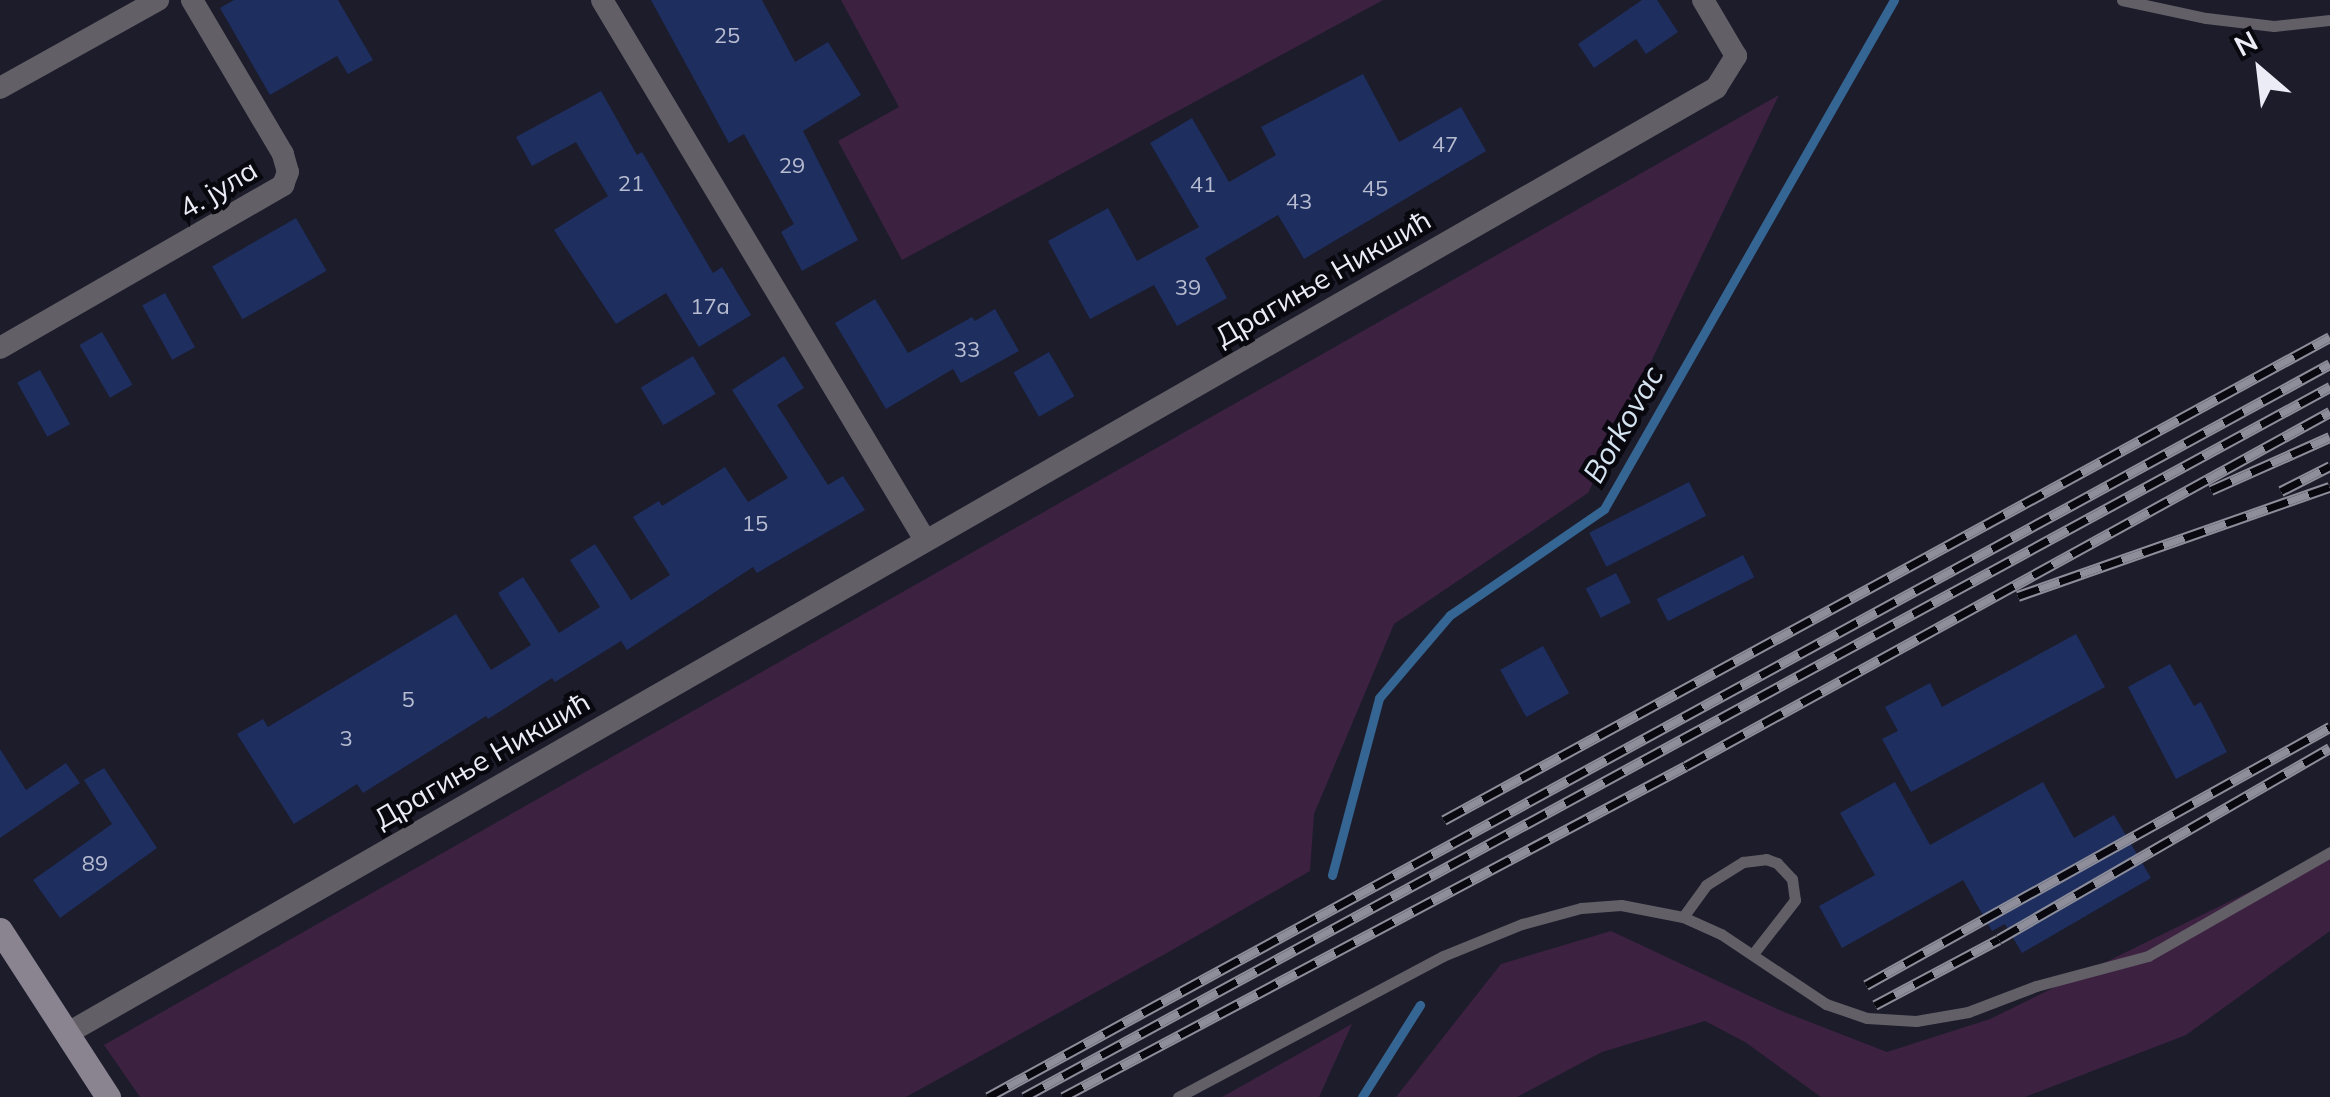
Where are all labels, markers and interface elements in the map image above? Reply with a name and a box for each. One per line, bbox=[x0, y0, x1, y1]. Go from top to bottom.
north arrow bbox=[2210, 20, 2310, 120]
house number: 25 bbox=[714, 23, 740, 49]
text: N bbox=[2228, 23, 2263, 63]
house number: 47 bbox=[1432, 132, 1458, 158]
street label: 4. јула bbox=[173, 153, 263, 225]
house number: 29 bbox=[779, 153, 805, 179]
house number: 21 bbox=[618, 171, 644, 197]
house number: 41 bbox=[1190, 172, 1216, 198]
house number: 45 bbox=[1362, 176, 1388, 202]
house number: 43 bbox=[1286, 189, 1312, 215]
street label: Драгиње Никшић bbox=[1209, 203, 1437, 353]
house number: 39 bbox=[1175, 275, 1201, 301]
house number: 17a bbox=[690, 294, 730, 320]
house number: 33 bbox=[954, 337, 980, 363]
water label: Borkovac bbox=[1575, 359, 1671, 489]
house number: 15 bbox=[742, 511, 768, 537]
street label: Драгиње Никшић bbox=[368, 685, 596, 835]
house number: 5 bbox=[401, 687, 415, 713]
house number: 3 bbox=[339, 726, 353, 752]
house number: 89 bbox=[82, 851, 108, 877]

